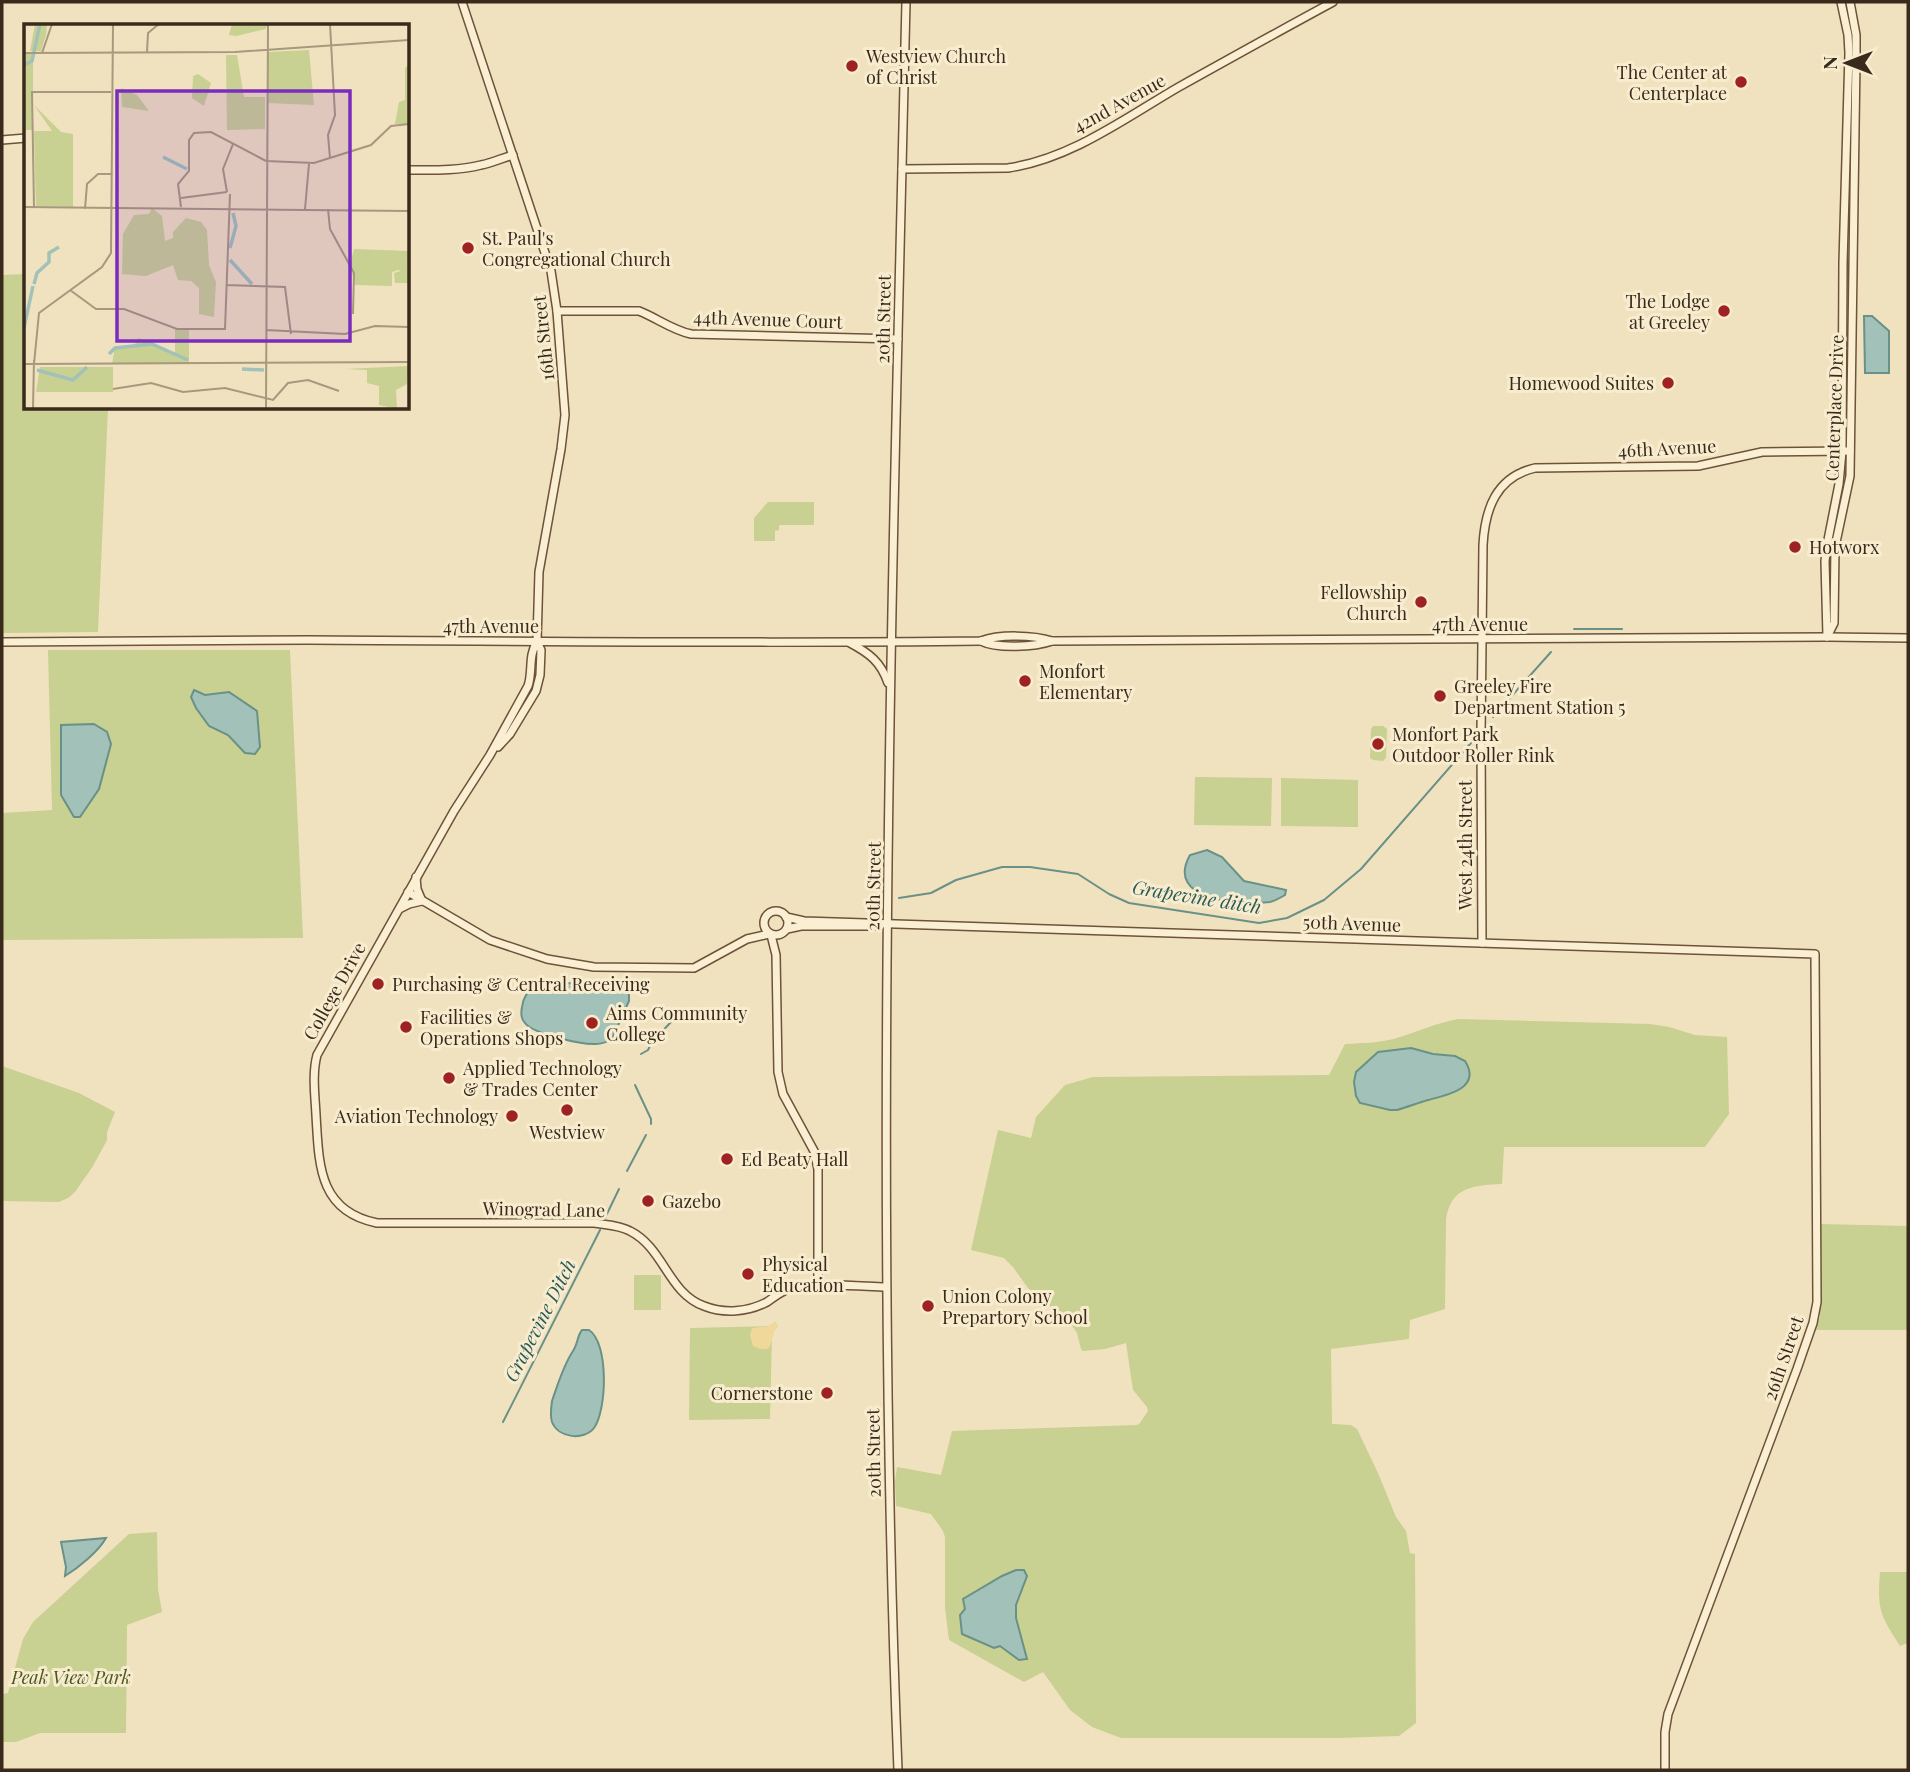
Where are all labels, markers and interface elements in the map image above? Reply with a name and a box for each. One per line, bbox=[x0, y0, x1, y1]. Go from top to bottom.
inset map bbox=[24, 24, 410, 410]
north arrow bbox=[1812, 28, 1882, 98]
place label: Westview Church of Christ bbox=[865, 44, 1006, 89]
text: N bbox=[1816, 56, 1842, 70]
marker: Westview Church of Christ bbox=[844, 58, 860, 74]
place label: The Center at Centerplace bbox=[1617, 60, 1728, 105]
street label: 42nd Avenue bbox=[1069, 68, 1169, 138]
marker: The Center at Centerplace bbox=[1733, 74, 1749, 90]
place label: St. Paul's Congregational Church bbox=[482, 226, 671, 271]
marker: St. Paul's Congregational Church bbox=[460, 240, 476, 256]
street label: 20th Street bbox=[870, 274, 896, 364]
place label: The Lodge at Greeley bbox=[1625, 289, 1710, 334]
street label: 16th Street bbox=[527, 293, 559, 382]
marker: The Lodge at Greeley bbox=[1716, 303, 1732, 319]
street label: 44th Avenue Court bbox=[693, 304, 844, 334]
street label: Centerplace Drive bbox=[1819, 334, 1849, 482]
place label: Homewood Suites bbox=[1508, 371, 1654, 395]
marker: Homewood Suites bbox=[1660, 375, 1676, 391]
street label: 46th Avenue bbox=[1617, 433, 1717, 463]
place label: Hotworx bbox=[1809, 535, 1880, 559]
marker: Hotworx bbox=[1787, 539, 1803, 555]
place label: Fellowship Church bbox=[1320, 580, 1407, 625]
marker: Fellowship Church bbox=[1413, 594, 1429, 610]
street label: 47th Avenue bbox=[1432, 612, 1528, 636]
street label: 47th Avenue bbox=[443, 614, 539, 638]
place label: Monfort Elementary bbox=[1039, 659, 1132, 704]
marker: Monfort Elementary bbox=[1017, 673, 1033, 689]
place label: Greeley Fire Department Station 5 bbox=[1454, 674, 1626, 719]
marker: Greeley Fire Department Station 5 bbox=[1432, 688, 1448, 704]
place label: Monfort Park Outdoor Roller Rink bbox=[1392, 722, 1555, 767]
marker: Monfort Park Outdoor Roller Rink bbox=[1370, 736, 1386, 752]
street label: West 24th Street bbox=[1453, 779, 1477, 911]
street label: 20th Street bbox=[860, 841, 886, 931]
water label: Grapevine ditch bbox=[1131, 873, 1263, 919]
street label: 50th Avenue bbox=[1302, 909, 1402, 937]
street label: College Drive bbox=[297, 938, 371, 1044]
place label: Purchasing & Central Receiving bbox=[392, 972, 650, 996]
marker: Purchasing & Central Receiving bbox=[370, 976, 386, 992]
place label: Aims Community College bbox=[605, 1001, 747, 1046]
place label: Facilities & Operations Shops bbox=[420, 1005, 563, 1050]
marker: Aims Community College bbox=[584, 1015, 600, 1031]
marker: Facilities & Operations Shops bbox=[398, 1019, 414, 1035]
place label: Applied Technology & Trades Center bbox=[462, 1056, 622, 1101]
marker: Applied Technology & Trades Center bbox=[441, 1070, 457, 1086]
marker: Westview bbox=[559, 1102, 575, 1118]
place label: Aviation Technology bbox=[334, 1104, 498, 1128]
marker: Aviation Technology bbox=[504, 1108, 520, 1124]
place label: Westview bbox=[528, 1120, 605, 1144]
place label: Ed Beaty Hall bbox=[741, 1147, 848, 1171]
marker: Ed Beaty Hall bbox=[719, 1151, 735, 1167]
place label: Gazebo bbox=[662, 1189, 721, 1213]
marker: Gazebo bbox=[640, 1193, 656, 1209]
street label: Winograd Lane bbox=[482, 1196, 605, 1222]
place label: Physical Education bbox=[762, 1252, 844, 1297]
water label: Grapevine Ditch bbox=[497, 1254, 581, 1386]
marker: Physical Education bbox=[740, 1266, 756, 1282]
place label: Union Colony Prepartory School bbox=[942, 1284, 1088, 1329]
marker: Union Colony Prepartory School bbox=[920, 1298, 936, 1314]
street label: 26th Street bbox=[1757, 1312, 1809, 1403]
place label: Cornerstone bbox=[711, 1381, 813, 1405]
marker: Cornerstone bbox=[819, 1385, 835, 1401]
street label: 20th Street bbox=[860, 1408, 886, 1498]
park label: Peak View Park bbox=[10, 1665, 131, 1689]

